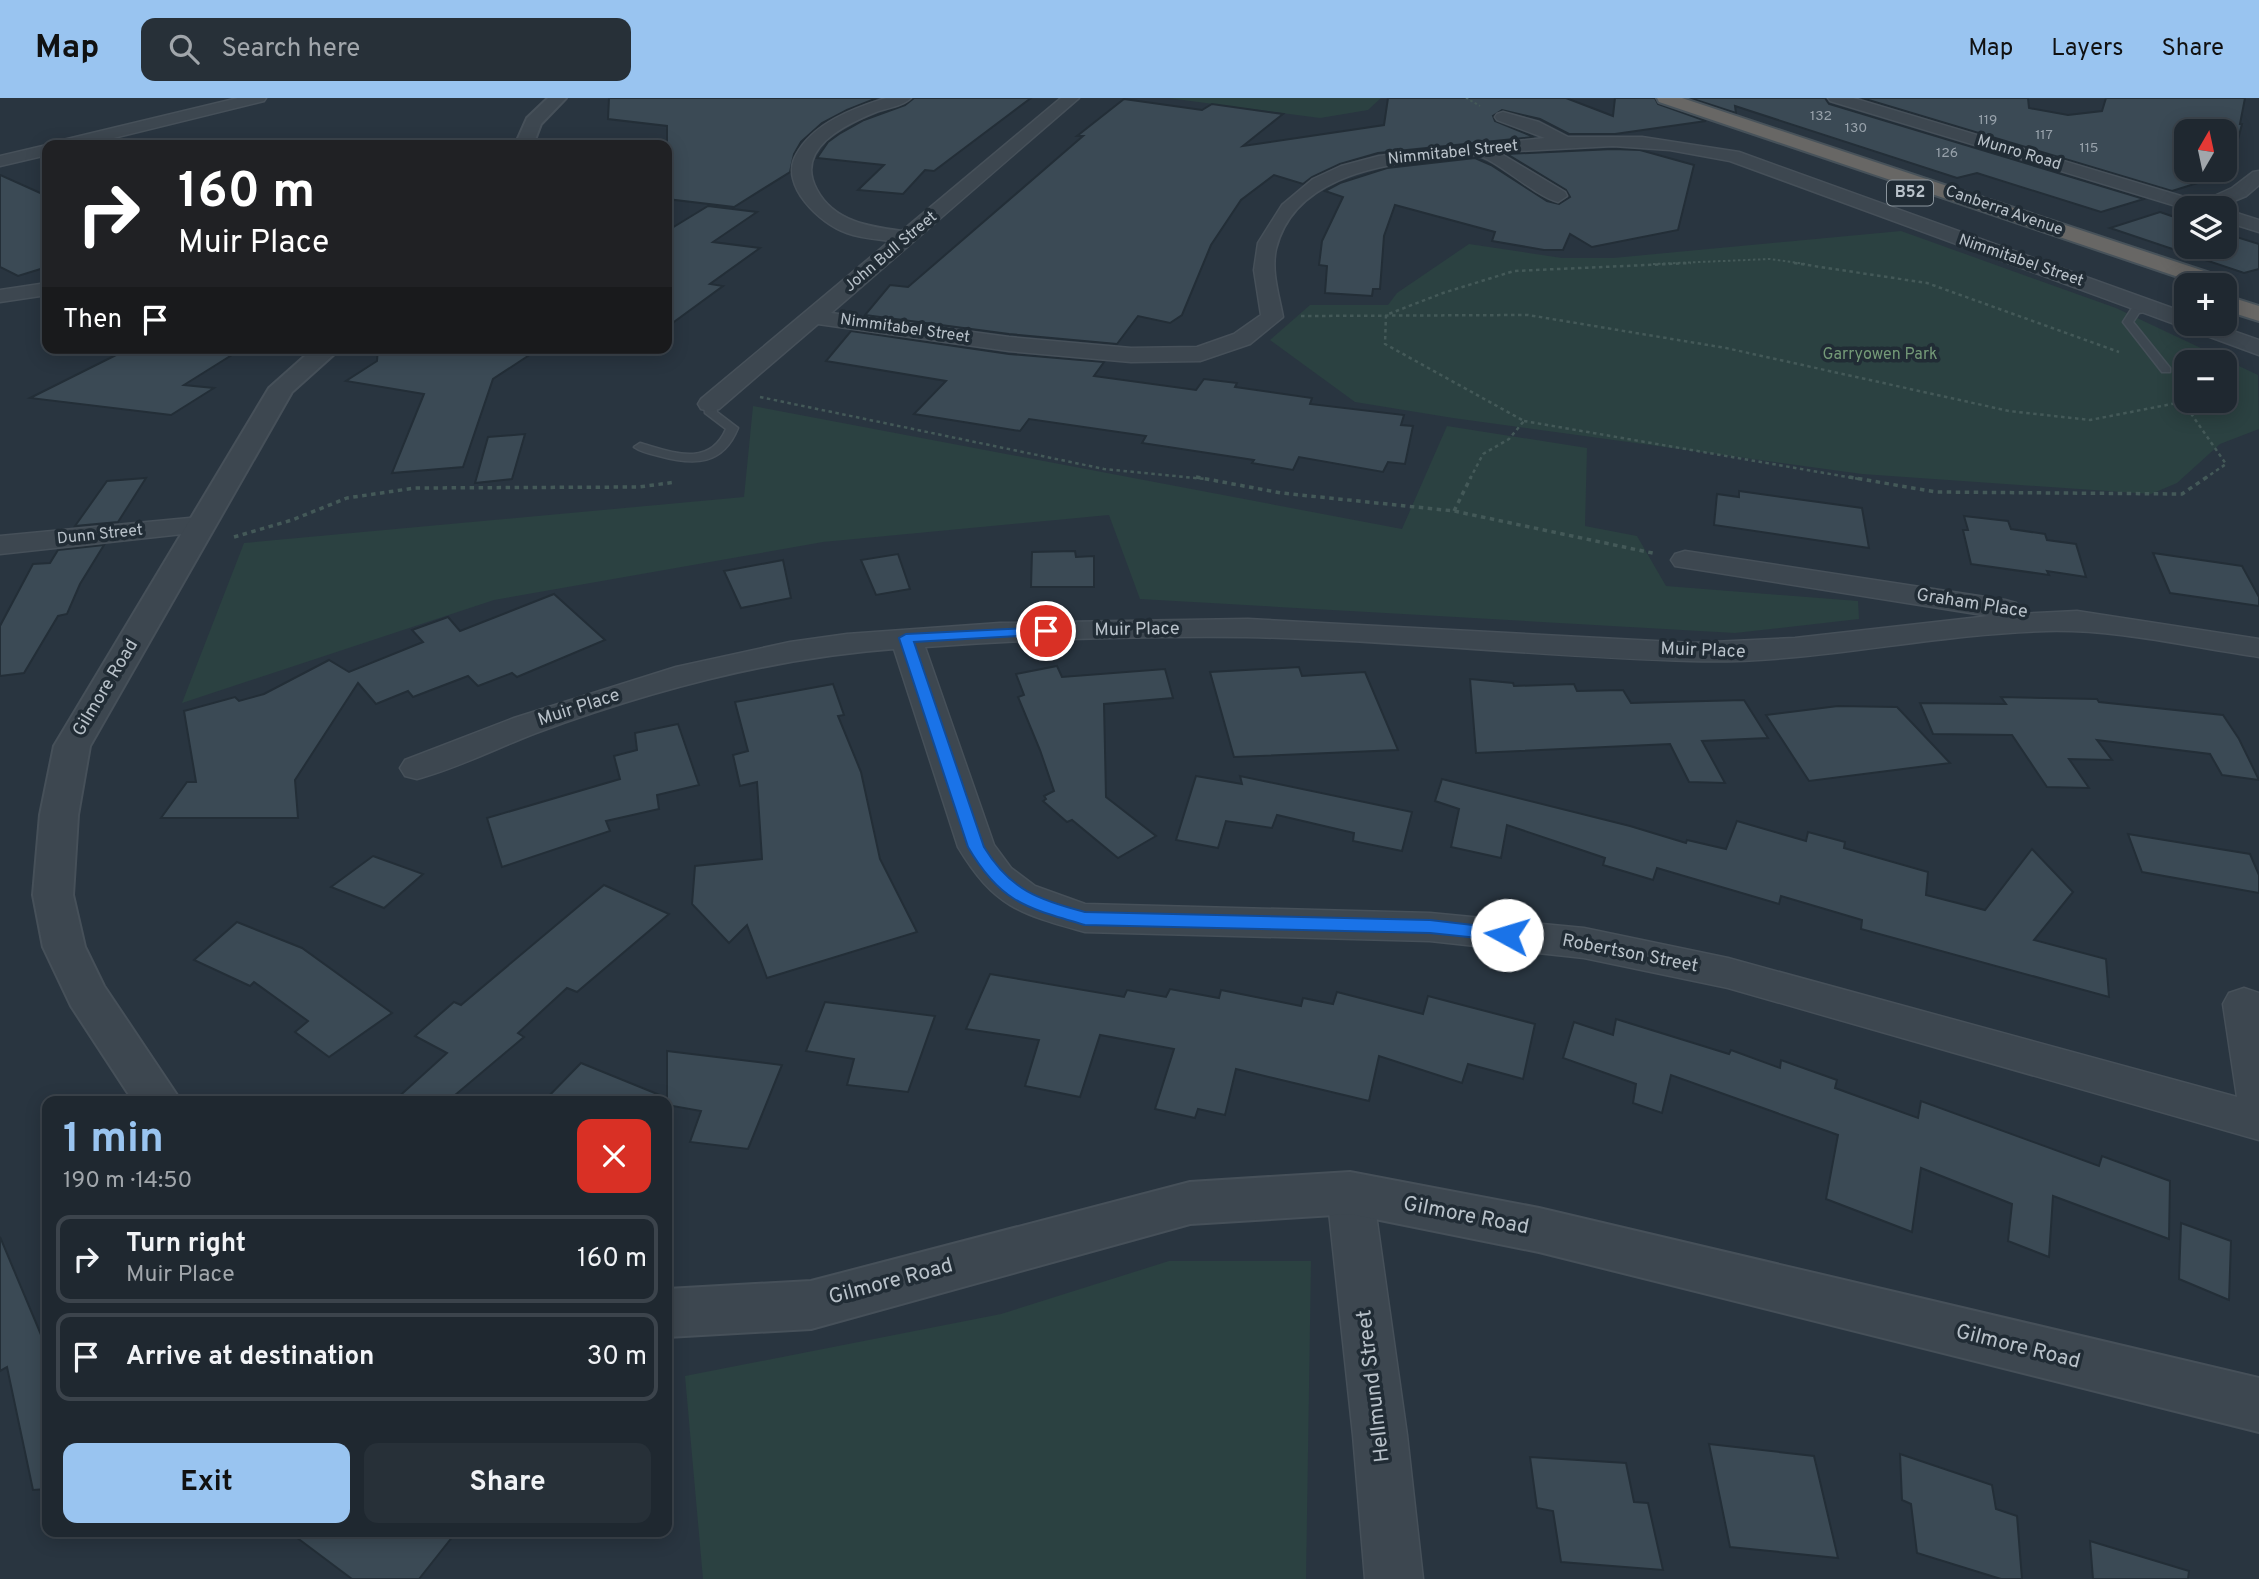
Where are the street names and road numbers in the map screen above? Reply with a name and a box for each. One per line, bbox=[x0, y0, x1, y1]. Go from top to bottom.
street label: Munro Road bbox=[1975, 131, 2063, 175]
street label: Nimmitabel Street bbox=[1387, 136, 1519, 170]
road number: B52 bbox=[1887, 180, 1933, 206]
street label: Canberra Avenue bbox=[1943, 182, 2065, 240]
street label: John Bull Street bbox=[840, 207, 942, 297]
street label: Nimmitabel Street bbox=[1956, 230, 2086, 292]
street label: Nimmitabel Street bbox=[839, 310, 971, 348]
street label: Dunn Street bbox=[56, 521, 144, 549]
street label: Graham Place bbox=[1915, 584, 2029, 624]
street label: Muir Place bbox=[1094, 618, 1180, 642]
street label: Gilmore Road bbox=[68, 635, 144, 741]
street label: Muir Place bbox=[1660, 638, 1746, 664]
street label: Muir Place bbox=[535, 684, 623, 732]
street label: Robertson Street bbox=[1560, 930, 1700, 978]
street label: Gilmore Road bbox=[1401, 1191, 1531, 1241]
street label: Gilmore Road bbox=[826, 1252, 956, 1312]
street label: Hellmund Street bbox=[1351, 1308, 1397, 1464]
street label: Gilmore Road bbox=[1953, 1318, 2083, 1376]

